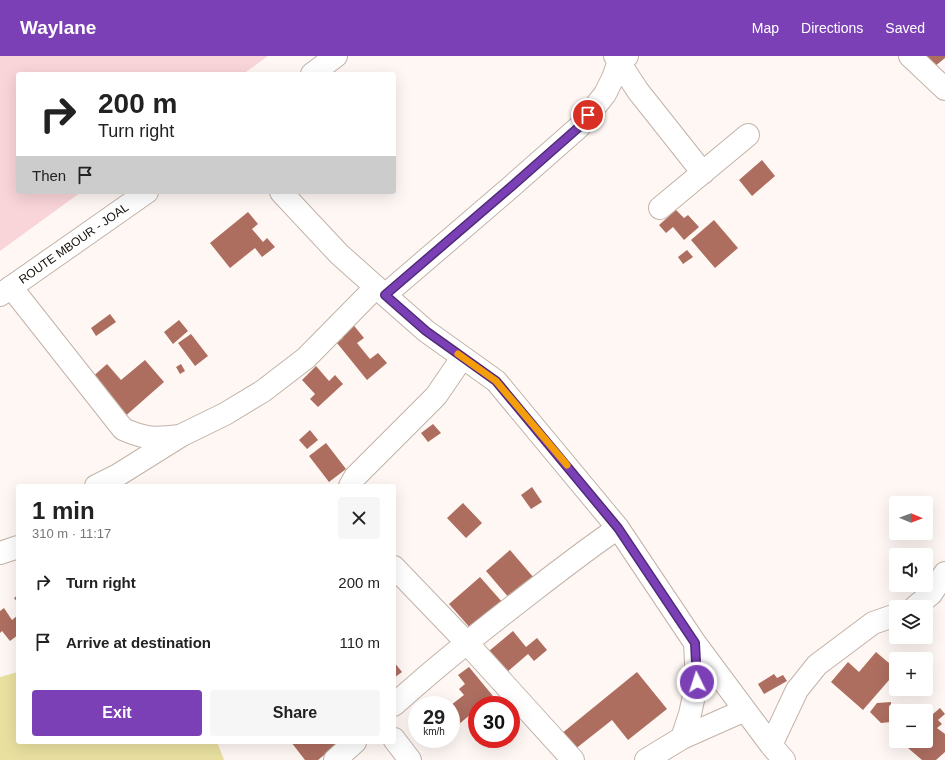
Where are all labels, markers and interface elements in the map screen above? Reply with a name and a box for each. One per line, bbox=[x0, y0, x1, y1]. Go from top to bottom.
text: Waylane bbox=[20, 17, 96, 38]
text: Map bbox=[752, 20, 779, 36]
text: Directions bbox=[801, 20, 863, 36]
text: Saved bbox=[885, 20, 925, 36]
icon: right bbox=[32, 88, 84, 140]
text: 200 m bbox=[98, 88, 177, 119]
pin bbox=[571, 98, 605, 132]
icon: arrive bbox=[577, 104, 599, 126]
text: Turn right bbox=[98, 121, 174, 141]
icon: arrive bbox=[74, 164, 96, 186]
text: Then bbox=[32, 167, 66, 184]
street label: ROUTE MBOUR - JOAL bbox=[16, 200, 132, 287]
north arrow bbox=[889, 496, 933, 540]
map controls bbox=[889, 496, 933, 748]
text: 1 min bbox=[32, 497, 95, 524]
button: close bbox=[338, 497, 380, 539]
text: 310 m · 11:17 bbox=[32, 526, 111, 541]
button: sound bbox=[889, 548, 933, 592]
icon: right bbox=[32, 571, 54, 593]
text: Turn right bbox=[66, 574, 136, 591]
text: 200 m bbox=[338, 574, 380, 591]
button: layers bbox=[889, 600, 933, 644]
icon: arrive bbox=[32, 631, 54, 653]
text: Arrive at destination bbox=[66, 634, 211, 651]
text: 110 m bbox=[339, 634, 380, 651]
button: + bbox=[889, 652, 933, 696]
position arrow bbox=[676, 661, 718, 703]
button: Exit bbox=[32, 690, 202, 736]
button: Share bbox=[210, 690, 380, 736]
speed limit sign: 30 bbox=[468, 696, 520, 748]
button: − bbox=[889, 704, 933, 748]
text: 29 bbox=[423, 706, 445, 728]
text: km/h bbox=[423, 726, 445, 737]

